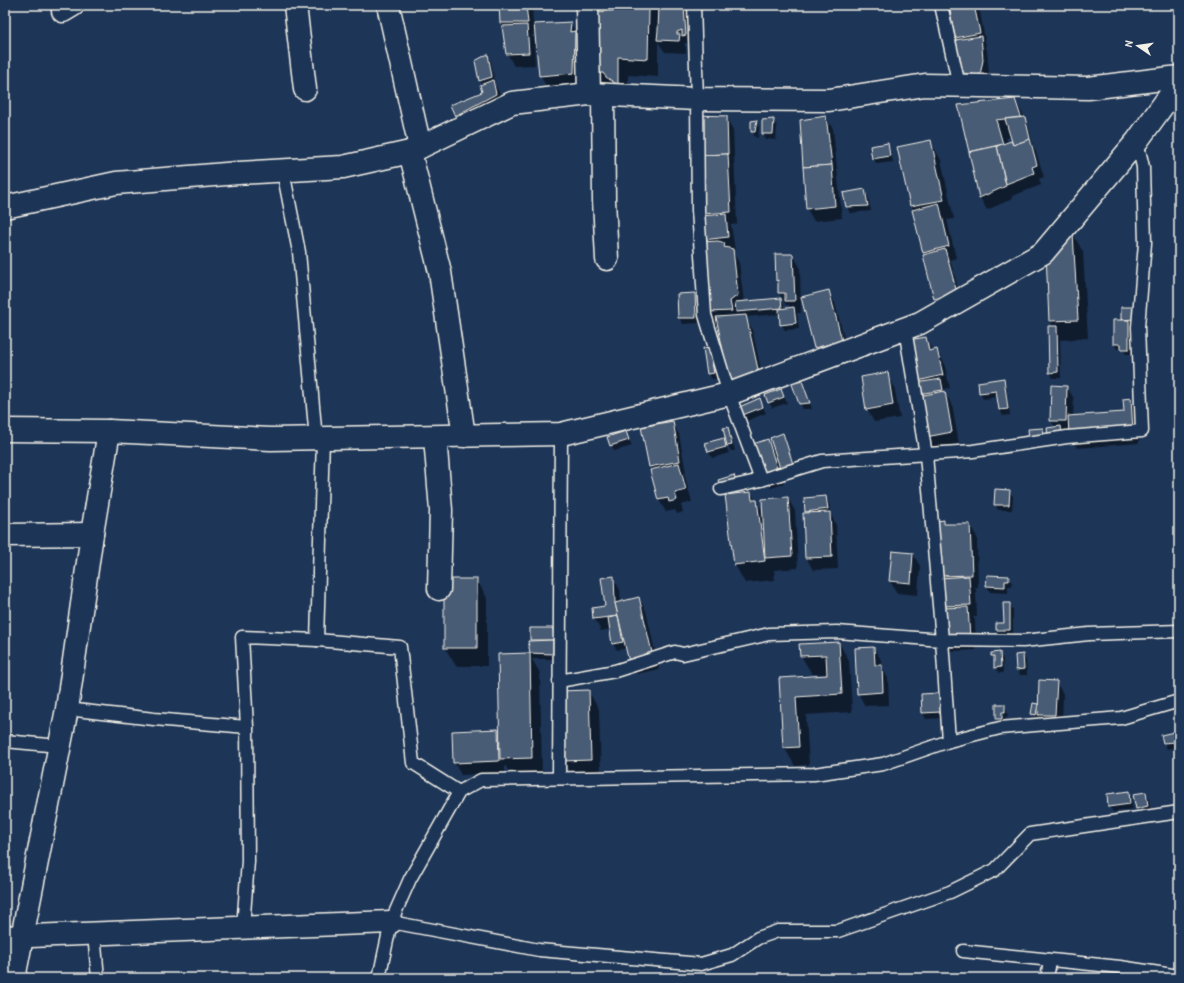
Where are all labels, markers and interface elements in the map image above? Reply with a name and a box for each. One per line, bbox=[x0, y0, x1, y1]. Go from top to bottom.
north arrow bbox=[1118, 26, 1158, 66]
text: N bbox=[1121, 39, 1136, 48]

